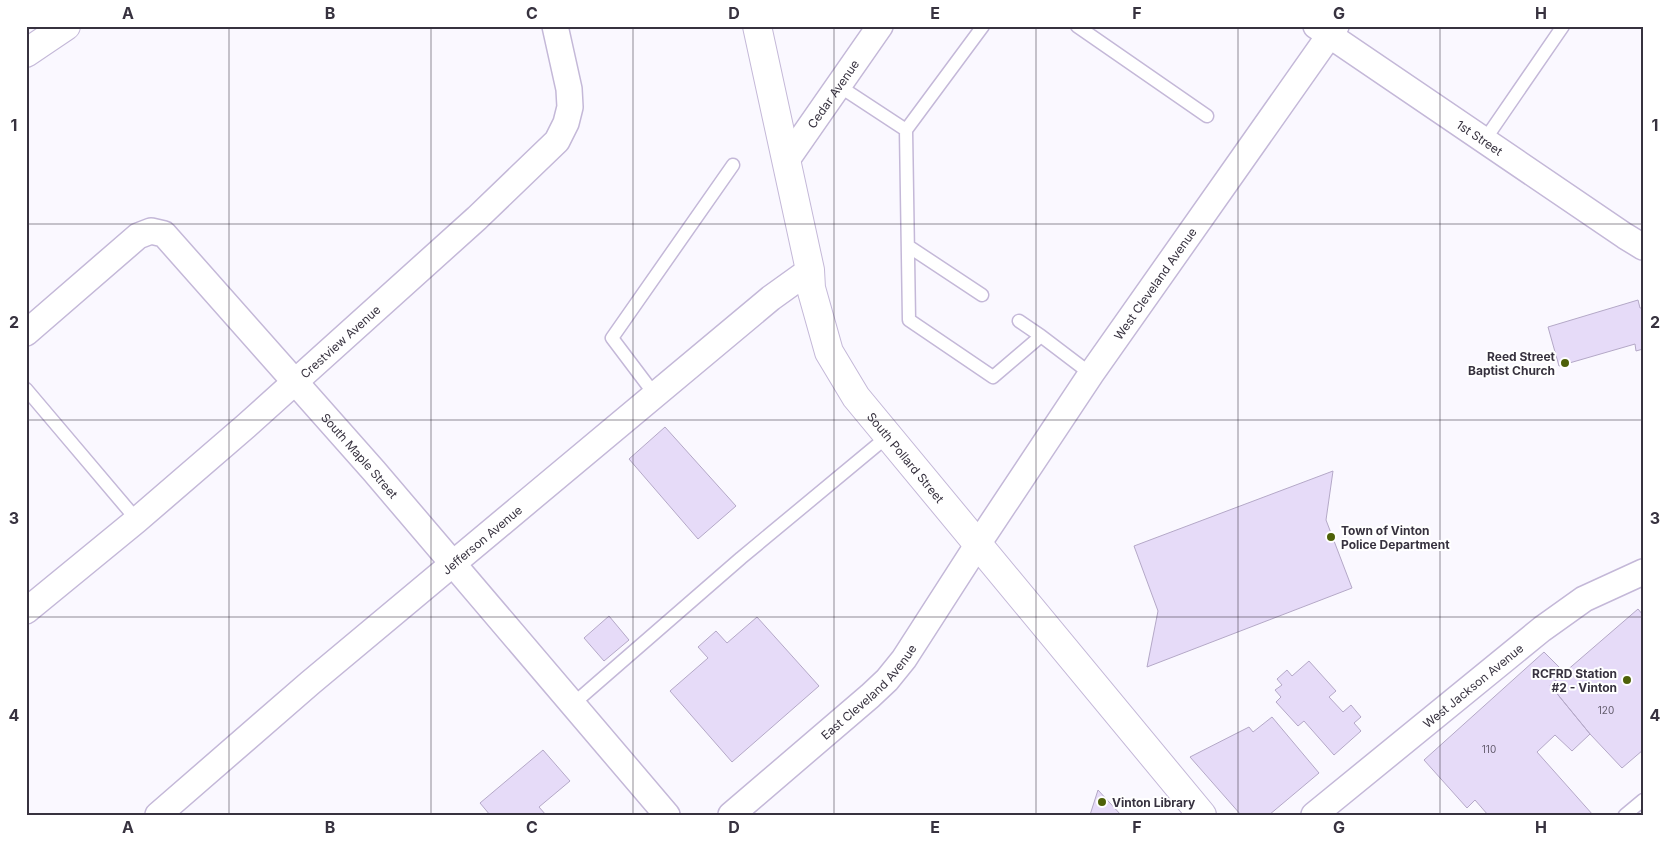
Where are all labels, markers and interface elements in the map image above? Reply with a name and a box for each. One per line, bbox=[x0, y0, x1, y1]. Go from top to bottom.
text: A bbox=[122, 3, 134, 23]
text: B bbox=[325, 3, 335, 23]
text: C bbox=[526, 3, 538, 23]
text: D bbox=[728, 3, 740, 23]
text: E bbox=[930, 3, 940, 23]
text: F bbox=[1132, 3, 1142, 23]
text: G bbox=[1333, 3, 1345, 23]
text: H bbox=[1535, 3, 1547, 23]
street label: Cedar Avenue bbox=[804, 57, 862, 131]
text: 1 bbox=[11, 115, 17, 135]
text: 1 bbox=[1652, 115, 1658, 135]
street label: 1st Street bbox=[1454, 116, 1506, 158]
street label: West Cleveland Avenue bbox=[1110, 225, 1199, 342]
street label: Crestview Avenue bbox=[297, 301, 383, 381]
text: 2 bbox=[9, 312, 19, 332]
text: 2 bbox=[1650, 312, 1660, 332]
place label: Reed Street Baptist Church bbox=[1468, 349, 1556, 378]
marker: Reed Street Baptist Church bbox=[1559, 357, 1571, 369]
street label: South Pollard Street bbox=[864, 409, 948, 506]
street label: South Maple Street bbox=[318, 410, 401, 501]
street label: Jefferson Avenue bbox=[439, 502, 525, 577]
text: 3 bbox=[9, 508, 19, 528]
text: 3 bbox=[1650, 508, 1660, 528]
place label: Town of Vinton Police Department bbox=[1341, 523, 1450, 552]
marker: Town of Vinton Police Department bbox=[1325, 531, 1337, 543]
street label: West Jackson Avenue bbox=[1420, 640, 1526, 731]
street label: East Cleveland Avenue bbox=[818, 641, 919, 742]
place label: RCFRD Station #2 - Vinton bbox=[1532, 666, 1617, 695]
marker: RCFRD Station #2 - Vinton bbox=[1621, 674, 1633, 686]
house number: 120 bbox=[1598, 704, 1614, 716]
text: 4 bbox=[9, 705, 20, 725]
text: 4 bbox=[1650, 705, 1661, 725]
house number: 110 bbox=[1482, 743, 1496, 755]
place label: Vinton Library bbox=[1112, 795, 1196, 810]
marker: Vinton Library bbox=[1096, 796, 1108, 808]
text: A bbox=[122, 817, 134, 837]
text: B bbox=[325, 817, 335, 837]
text: C bbox=[526, 817, 538, 837]
text: D bbox=[728, 817, 740, 837]
text: E bbox=[930, 817, 940, 837]
text: F bbox=[1132, 817, 1142, 837]
text: G bbox=[1333, 817, 1345, 837]
text: H bbox=[1535, 817, 1547, 837]

